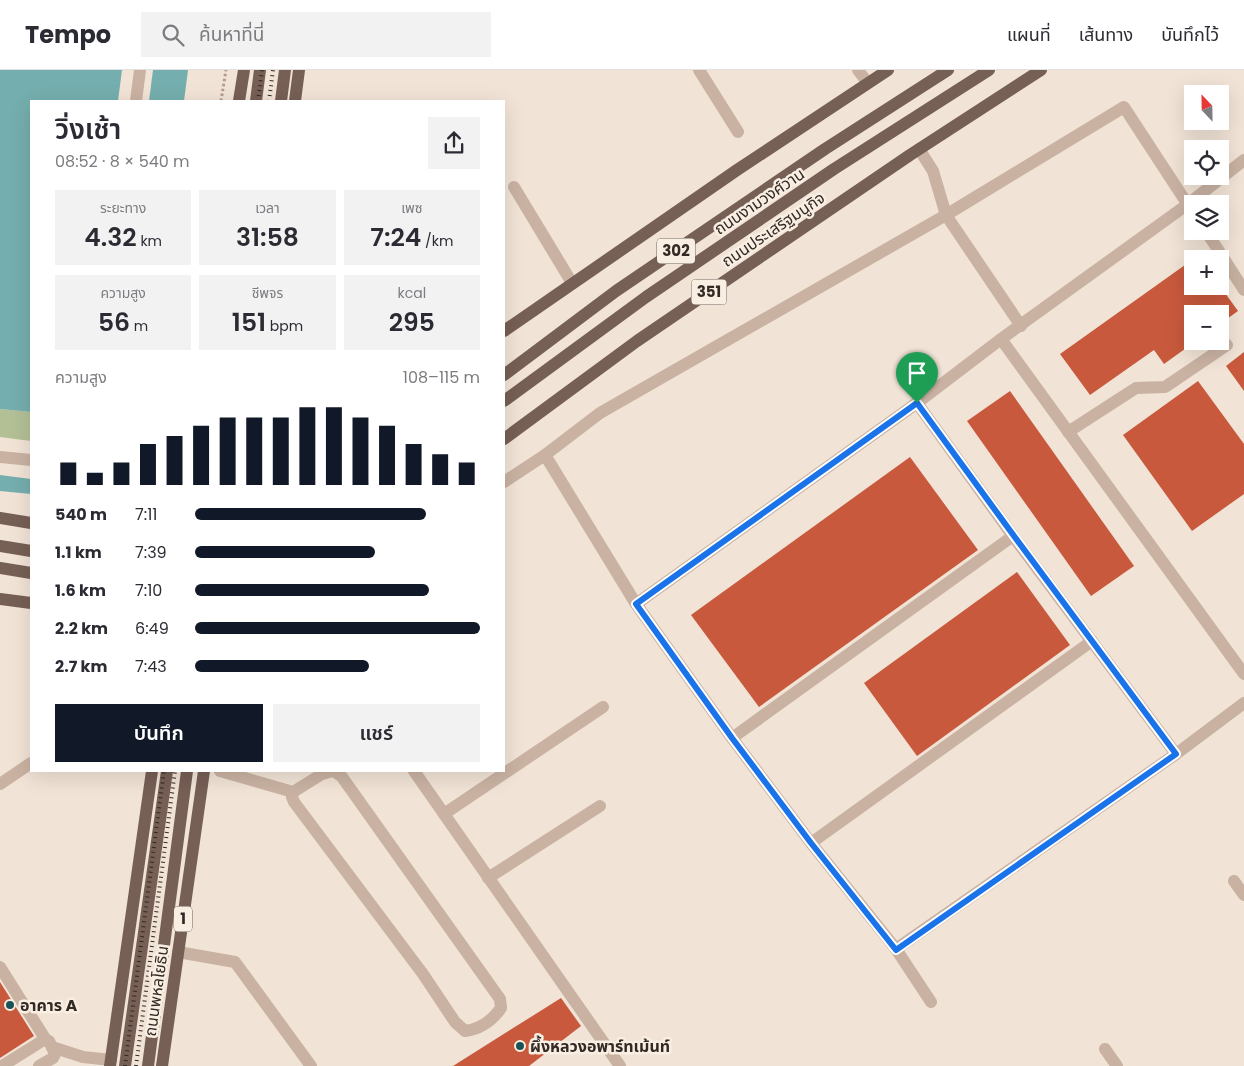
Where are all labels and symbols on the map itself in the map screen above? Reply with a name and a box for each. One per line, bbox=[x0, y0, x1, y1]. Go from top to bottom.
north arrow bbox=[1184, 85, 1229, 130]
street label: ถนนงามวงศ์วาน bbox=[709, 163, 809, 240]
street label: ถนนประเสริฐมนูกิจ bbox=[717, 186, 830, 273]
road number: 302 bbox=[657, 238, 695, 264]
road number: 351 bbox=[692, 280, 726, 304]
pin bbox=[896, 352, 938, 403]
road number: 1 bbox=[174, 906, 192, 932]
street label: ถนนพหลโยธิน bbox=[139, 944, 174, 1038]
place label: อาคาร A bbox=[20, 994, 77, 1017]
marker: อาคาร A bbox=[4, 999, 16, 1011]
place label: ผึ้งหลวงอพาร์ทเม้นท์ bbox=[530, 1035, 670, 1058]
marker: ผึ้งหลวงอพาร์ทเม้นท์ bbox=[514, 1040, 526, 1052]

